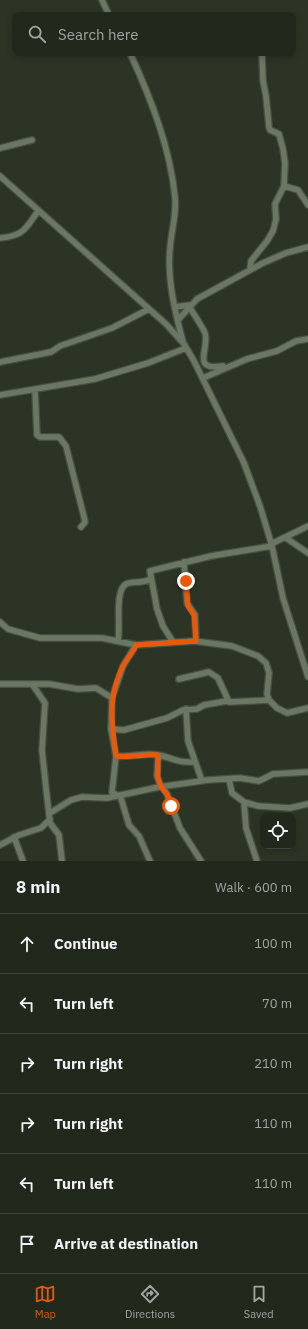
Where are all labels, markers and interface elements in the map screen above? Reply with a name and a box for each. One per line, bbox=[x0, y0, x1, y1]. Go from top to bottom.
search box bbox=[12, 12, 296, 56]
icon: search bbox=[26, 23, 48, 45]
text: Search here bbox=[58, 25, 138, 44]
route end bbox=[177, 572, 195, 590]
route start bbox=[162, 797, 180, 815]
map controls bbox=[260, 813, 296, 849]
button: locate bbox=[260, 813, 296, 849]
text: 8 min bbox=[16, 876, 60, 898]
text: Walk · 600 m bbox=[215, 879, 292, 896]
icon: ahead bbox=[16, 933, 38, 955]
text: Continue bbox=[54, 934, 118, 953]
text: 100 m bbox=[254, 935, 292, 952]
icon: left bbox=[16, 993, 38, 1015]
text: Turn left bbox=[54, 994, 114, 1013]
text: 70 m bbox=[262, 995, 292, 1012]
icon: right bbox=[16, 1053, 38, 1075]
text: Turn right bbox=[54, 1054, 123, 1073]
text: 210 m bbox=[254, 1055, 292, 1072]
icon: right bbox=[16, 1113, 38, 1135]
text: Turn right bbox=[54, 1114, 123, 1133]
text: 110 m bbox=[254, 1115, 292, 1132]
icon: left bbox=[16, 1173, 38, 1195]
text: Turn left bbox=[54, 1174, 114, 1193]
text: 110 m bbox=[254, 1175, 292, 1192]
icon: arrive bbox=[16, 1233, 38, 1255]
text: Arrive at destination bbox=[54, 1234, 198, 1253]
tab: Map bbox=[34, 1283, 56, 1321]
tab: Directions bbox=[125, 1283, 175, 1321]
tab: Saved bbox=[244, 1283, 274, 1321]

